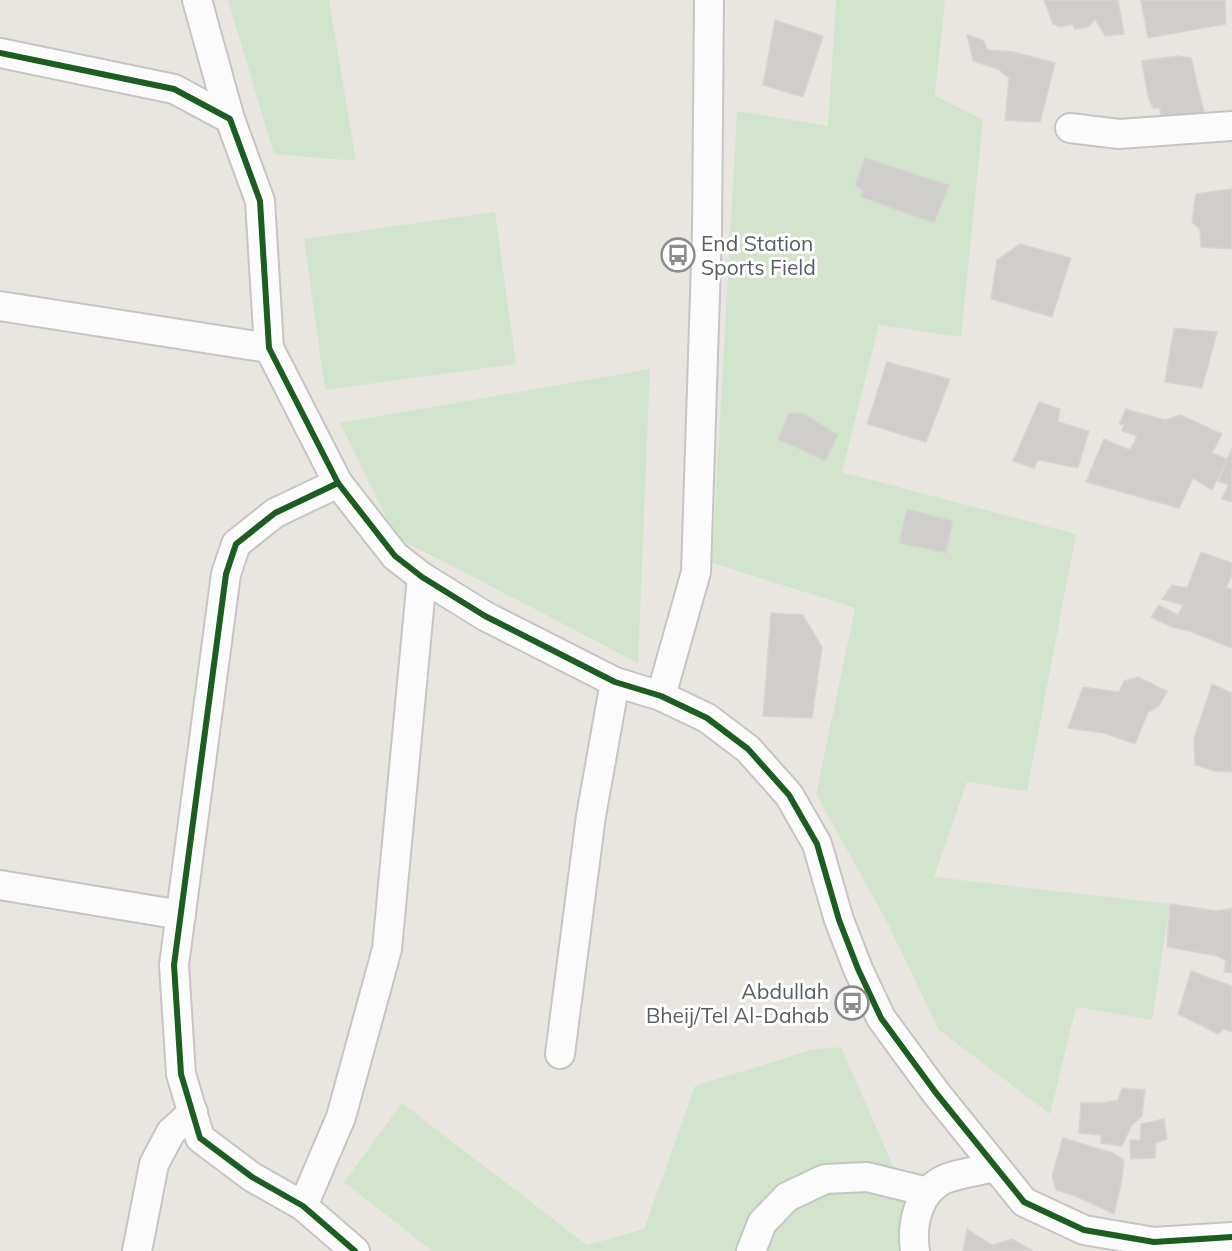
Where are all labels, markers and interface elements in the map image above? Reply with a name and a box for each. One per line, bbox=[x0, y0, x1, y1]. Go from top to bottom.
place label: End Station Sports Field bbox=[701, 230, 816, 280]
bus stop icon: End Station Sports Field bbox=[660, 237, 696, 273]
place label: Abdullah Bheij/Tel Al-Dahab bbox=[646, 978, 829, 1028]
bus stop icon: Abdullah Bheij/Tel Al-Dahab bbox=[834, 985, 870, 1021]

